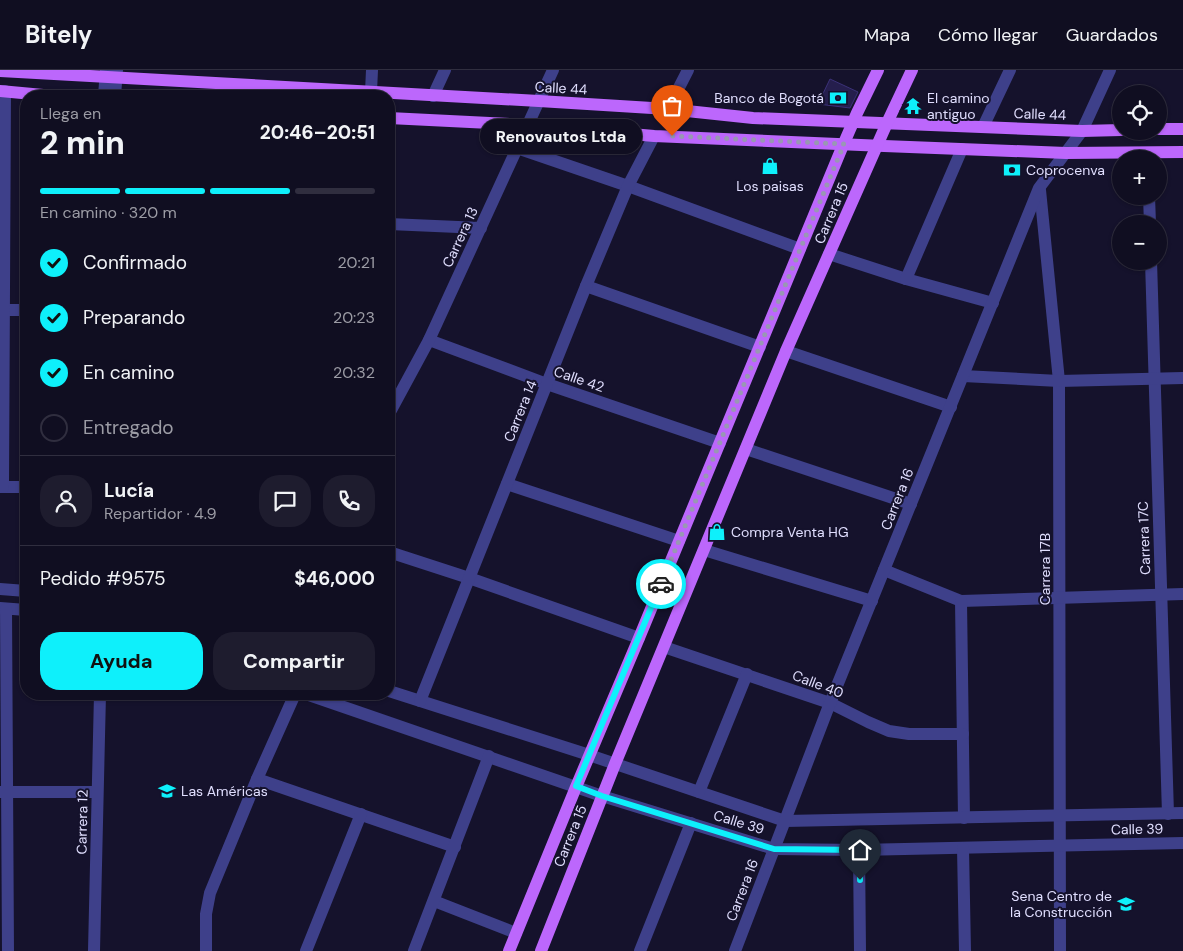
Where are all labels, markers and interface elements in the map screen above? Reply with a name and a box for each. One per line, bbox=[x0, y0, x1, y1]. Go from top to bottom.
text: Bitely bbox=[25, 19, 92, 50]
text: Mapa bbox=[864, 23, 910, 47]
text: Cómo llegar bbox=[938, 23, 1038, 47]
text: Guardados bbox=[1066, 23, 1158, 47]
street label: Calle 44 bbox=[534, 78, 588, 98]
pin bbox=[651, 85, 693, 136]
map controls bbox=[1112, 85, 1167, 270]
button: locate bbox=[1112, 85, 1167, 140]
bank icon: Banco de Bogotá bbox=[828, 88, 848, 108]
place label: Banco de Bogotá bbox=[714, 89, 824, 107]
place label: El camino antiguo bbox=[927, 89, 990, 123]
icon: bag bbox=[658, 92, 686, 120]
temple icon: El camino antiguo bbox=[903, 96, 923, 116]
text: Llega en bbox=[40, 103, 101, 124]
street label: Calle 44 bbox=[1013, 104, 1067, 124]
callout: Renovautos Ltda bbox=[480, 118, 642, 154]
text: 20:46–20:51 bbox=[260, 120, 375, 145]
text: 2 min bbox=[40, 122, 125, 164]
text: Renovautos Ltda bbox=[496, 126, 626, 147]
button: + bbox=[1112, 150, 1167, 205]
shop icon: Los paisas bbox=[760, 156, 780, 176]
bank icon: Coprocenva bbox=[1002, 160, 1022, 180]
place label: Coprocenva bbox=[1026, 161, 1105, 179]
place label: Los paisas bbox=[736, 177, 804, 195]
street label: Carrera 15 bbox=[810, 180, 852, 246]
text: En camino · 320 m bbox=[40, 202, 177, 223]
street label: Carrera 13 bbox=[438, 204, 482, 270]
button: − bbox=[1112, 215, 1167, 270]
icon: check bbox=[40, 249, 68, 277]
text: Confirmado bbox=[83, 250, 187, 275]
text: 20:21 bbox=[338, 252, 375, 273]
icon: check bbox=[40, 304, 68, 332]
text: Preparando bbox=[83, 305, 185, 330]
text: 20:23 bbox=[333, 307, 375, 328]
icon: check bbox=[40, 359, 68, 387]
text: En camino bbox=[83, 360, 175, 385]
text: 20:32 bbox=[333, 362, 375, 383]
street label: Calle 42 bbox=[551, 362, 607, 396]
street label: Carrera 14 bbox=[499, 377, 541, 445]
text: Entregado bbox=[83, 415, 174, 440]
street label: Carrera 16 bbox=[876, 465, 918, 533]
button: person bbox=[40, 475, 92, 527]
button: chat bbox=[259, 475, 311, 527]
button: phone bbox=[323, 475, 375, 527]
text: Lucía bbox=[104, 478, 154, 503]
street label: Carrera 17C bbox=[1134, 501, 1154, 575]
text: Repartidor · 4.9 bbox=[104, 503, 216, 524]
shop icon: Compra Venta HG bbox=[707, 522, 727, 542]
place label: Compra Venta HG bbox=[731, 523, 849, 541]
street label: Carrera 17B bbox=[1036, 533, 1054, 605]
courier bbox=[636, 559, 686, 609]
text: Pedido #9575 bbox=[40, 566, 166, 591]
text: $46,000 bbox=[294, 566, 375, 591]
icon: car bbox=[647, 570, 675, 598]
button: Ayuda bbox=[40, 632, 203, 690]
button: Compartir bbox=[213, 632, 375, 690]
street label: Calle 40 bbox=[790, 666, 846, 702]
school or university icon: Las Américas bbox=[157, 781, 177, 801]
place label: Las Américas bbox=[181, 782, 268, 800]
street label: Carrera 12 bbox=[72, 790, 92, 854]
street label: Carrera 15 bbox=[549, 802, 591, 870]
street label: Calle 39 bbox=[711, 806, 767, 838]
street label: Calle 39 bbox=[1111, 820, 1163, 838]
pin bbox=[839, 829, 881, 880]
icon: home bbox=[846, 836, 874, 864]
street label: Carrera 16 bbox=[722, 856, 762, 924]
place label: Sena Centro de la Construcción bbox=[1010, 887, 1112, 921]
school or university icon: Sena Centro de la Construcción bbox=[1116, 894, 1136, 914]

